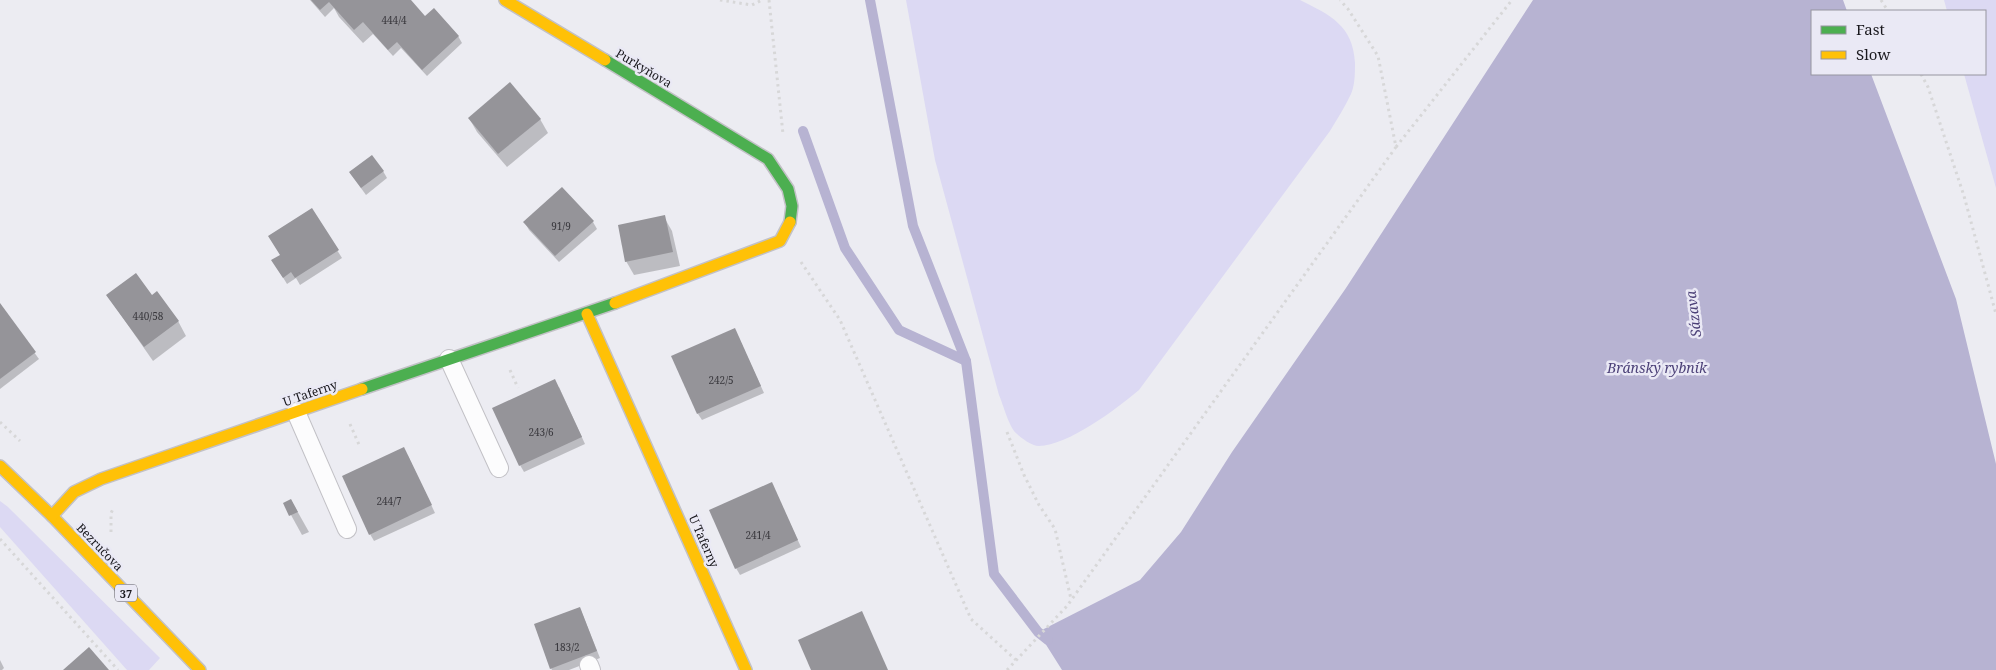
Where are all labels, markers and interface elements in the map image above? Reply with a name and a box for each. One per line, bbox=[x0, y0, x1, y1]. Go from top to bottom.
legend bbox=[1811, 10, 1986, 75]
house number: 444/4 bbox=[381, 13, 407, 27]
text: Fast bbox=[1856, 19, 1885, 39]
text: Slow bbox=[1856, 44, 1890, 64]
street label: Purkyňova bbox=[613, 45, 675, 92]
house number: 91/9 bbox=[551, 219, 571, 233]
water label: Sázava bbox=[1681, 289, 1705, 338]
house number: 440/58 bbox=[133, 309, 164, 323]
water label: Bránský rybník bbox=[1606, 358, 1708, 377]
house number: 242/5 bbox=[708, 373, 734, 387]
street label: U Taferny bbox=[281, 376, 340, 410]
house number: 243/6 bbox=[528, 425, 554, 439]
house number: 244/7 bbox=[376, 494, 402, 508]
street label: U Taferny bbox=[685, 512, 723, 570]
street label: Bezručova bbox=[73, 519, 127, 575]
house number: 241/4 bbox=[745, 528, 771, 542]
road number: 37 bbox=[115, 584, 137, 602]
house number: 183/2 bbox=[554, 640, 580, 654]

